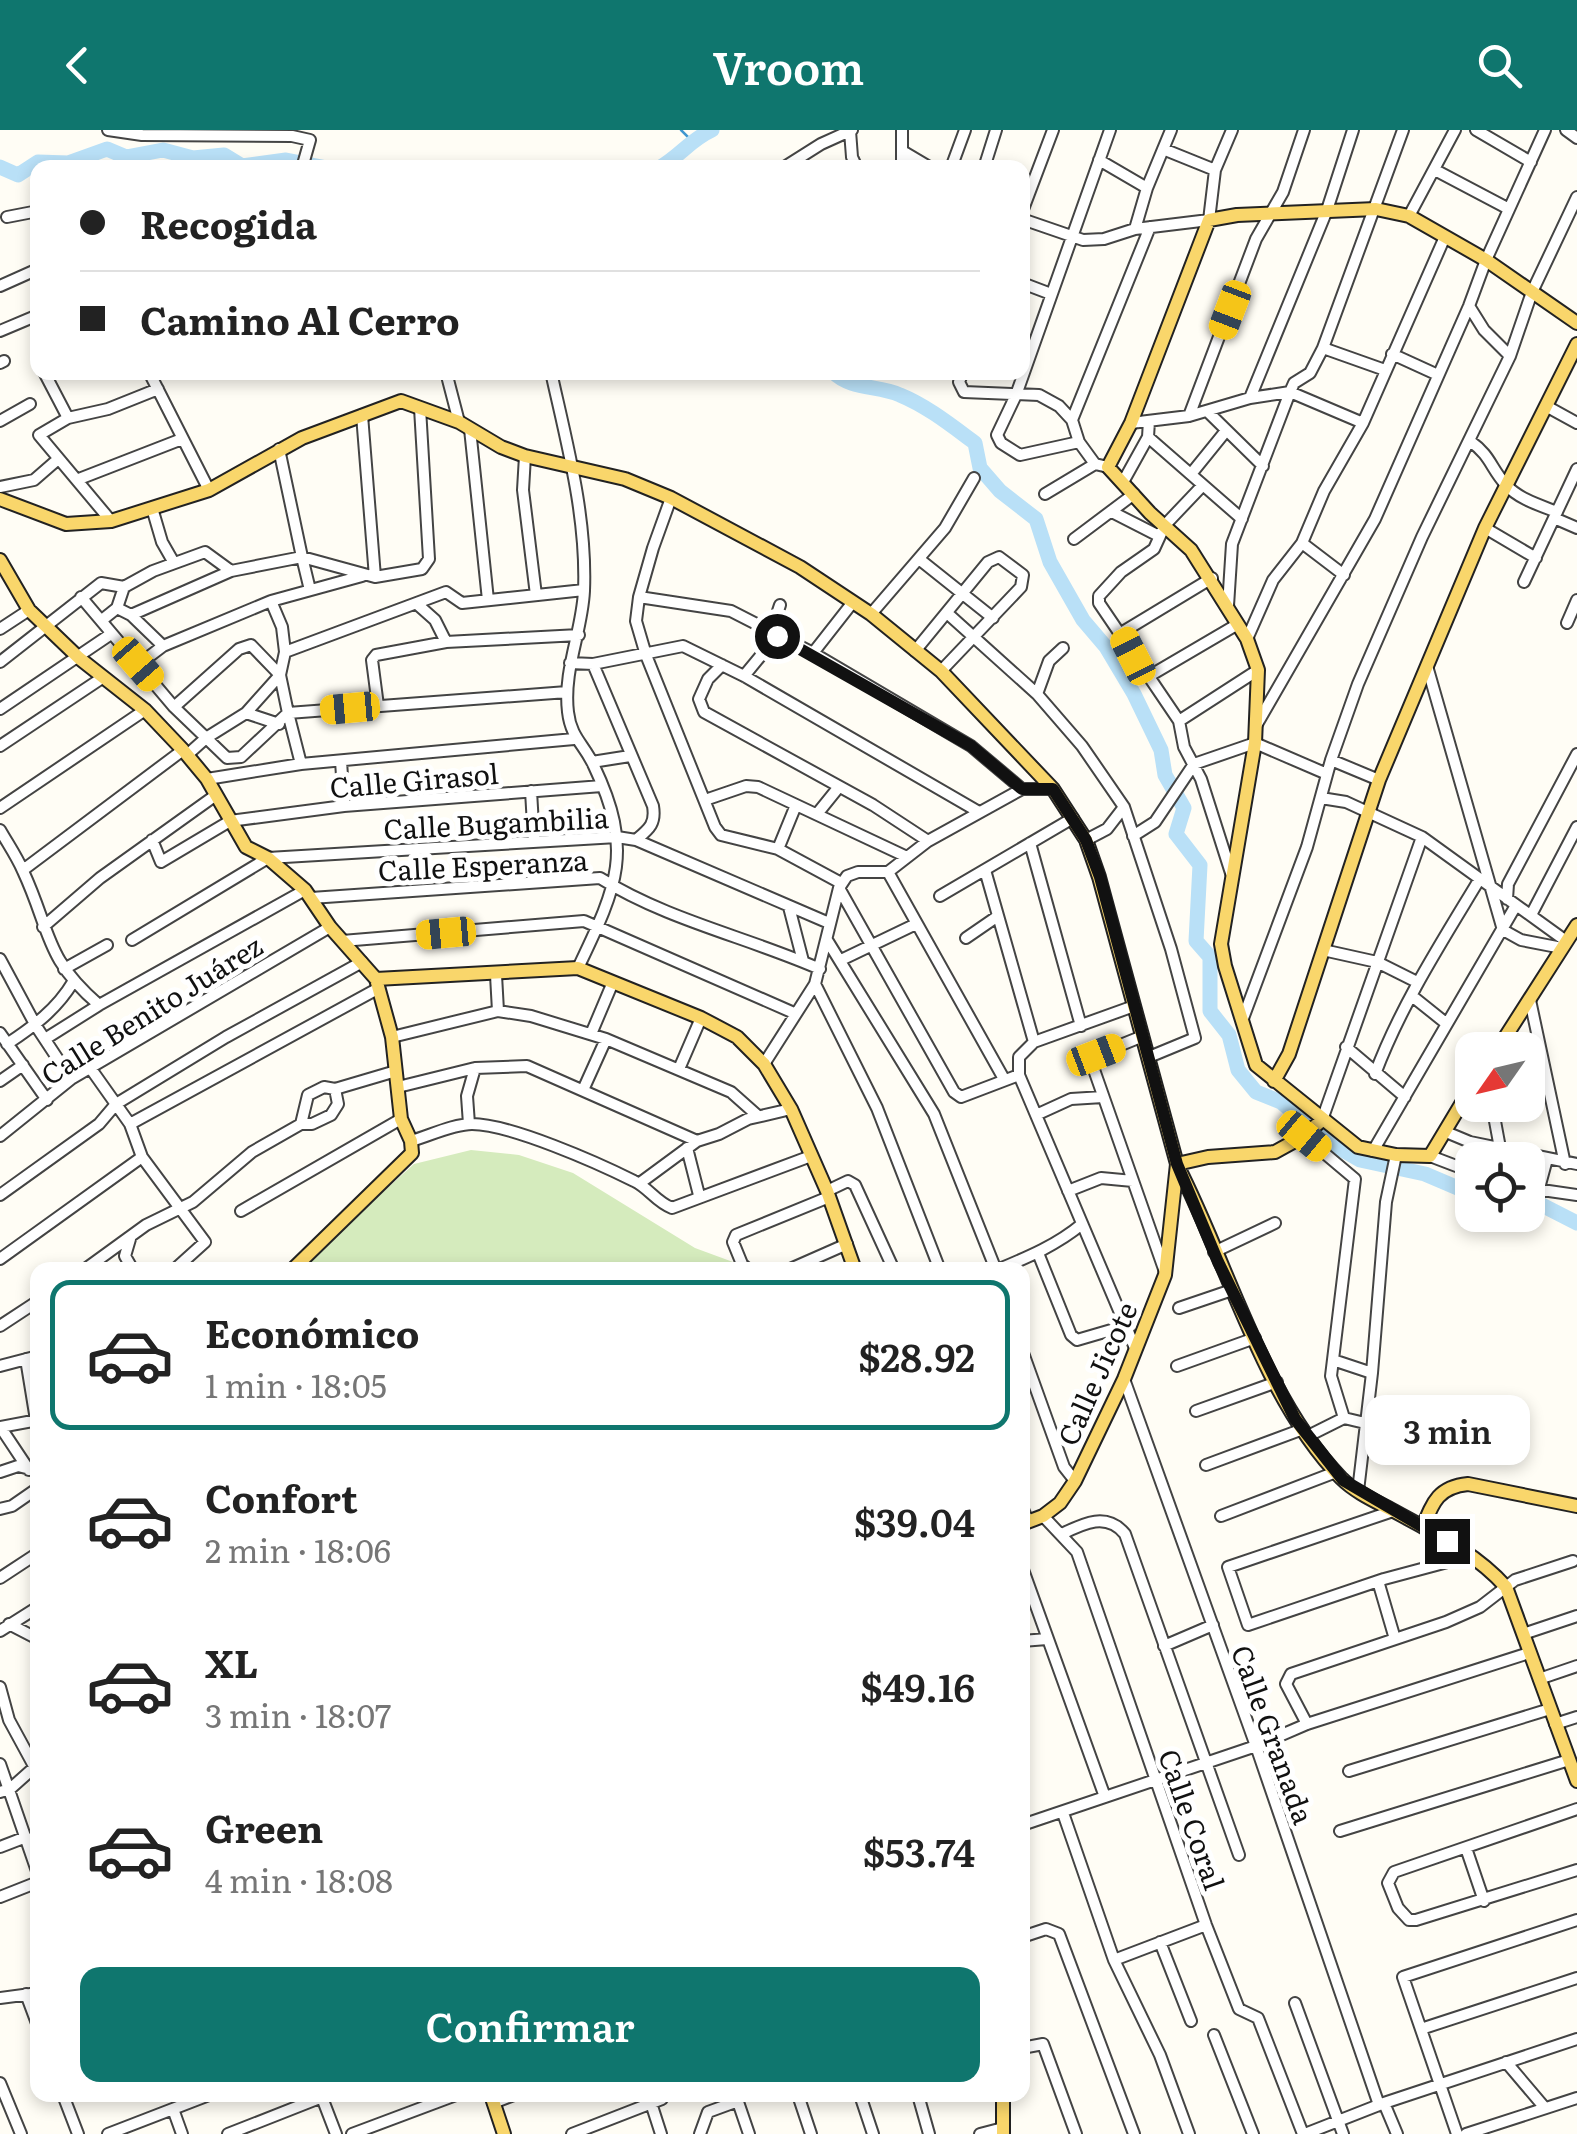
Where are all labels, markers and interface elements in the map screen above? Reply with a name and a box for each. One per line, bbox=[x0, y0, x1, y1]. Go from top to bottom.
text: Vroom bbox=[713, 32, 864, 99]
icon: back bbox=[50, 38, 105, 93]
icon: search bbox=[1472, 38, 1527, 93]
text: Recogida bbox=[140, 194, 317, 251]
car bbox=[1205, 277, 1255, 343]
text: Camino Al Cerro bbox=[140, 290, 460, 347]
route start bbox=[755, 614, 800, 659]
car bbox=[1106, 622, 1160, 690]
car bbox=[107, 632, 169, 696]
car bbox=[319, 690, 381, 726]
street label: Calle Girasol bbox=[328, 751, 500, 807]
street label: Calle Bugambilia bbox=[382, 795, 610, 849]
street label: Calle Esperanza bbox=[377, 838, 589, 890]
car bbox=[415, 915, 477, 951]
street label: Calle Benito Juárez bbox=[32, 924, 270, 1094]
car bbox=[1063, 1030, 1129, 1080]
north arrow bbox=[1455, 1032, 1545, 1122]
map controls bbox=[1455, 1032, 1545, 1232]
car bbox=[1271, 1105, 1337, 1167]
button: locate bbox=[1455, 1142, 1545, 1232]
street label: Calle Jicote bbox=[1046, 1294, 1146, 1452]
text: Económico bbox=[205, 1303, 420, 1360]
icon: car bbox=[85, 1310, 175, 1400]
text: $28.92 bbox=[858, 1327, 975, 1384]
text: 1 min · 18:05 bbox=[205, 1360, 387, 1408]
callout: 3 min bbox=[1364, 1396, 1530, 1466]
text: 3 min bbox=[1403, 1406, 1492, 1454]
text: Confort bbox=[205, 1468, 358, 1525]
icon: car bbox=[85, 1475, 175, 1565]
text: $39.04 bbox=[854, 1492, 975, 1549]
route end bbox=[1425, 1519, 1470, 1564]
text: 2 min · 18:06 bbox=[205, 1525, 391, 1573]
text: XL bbox=[205, 1633, 258, 1690]
street label: Calle Granada bbox=[1222, 1639, 1326, 1829]
icon: car bbox=[85, 1640, 175, 1730]
text: $49.16 bbox=[860, 1657, 975, 1714]
text: 3 min · 18:07 bbox=[205, 1690, 391, 1738]
street label: Calle Coral bbox=[1149, 1743, 1237, 1895]
text: Green bbox=[205, 1798, 323, 1855]
icon: car bbox=[85, 1805, 175, 1895]
text: $53.74 bbox=[863, 1822, 975, 1879]
text: 4 min · 18:08 bbox=[205, 1855, 393, 1903]
button: Confirmar bbox=[80, 1967, 980, 2082]

